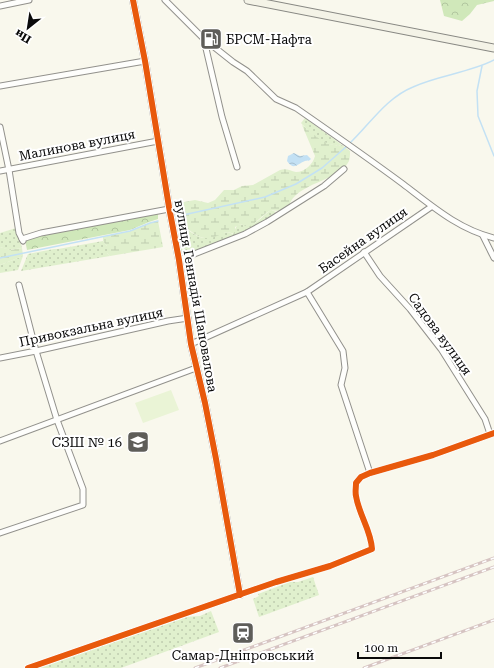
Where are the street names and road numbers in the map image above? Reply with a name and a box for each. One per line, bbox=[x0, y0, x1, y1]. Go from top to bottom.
street label: Малинова вулиця bbox=[18, 126, 136, 164]
street label: вулиця Геннадія Шаповалова bbox=[172, 199, 220, 393]
street label: Басейна вулиця bbox=[316, 204, 410, 276]
street label: Садова вулиця bbox=[405, 290, 475, 378]
street label: Привокзальна вулиця bbox=[18, 304, 164, 350]

